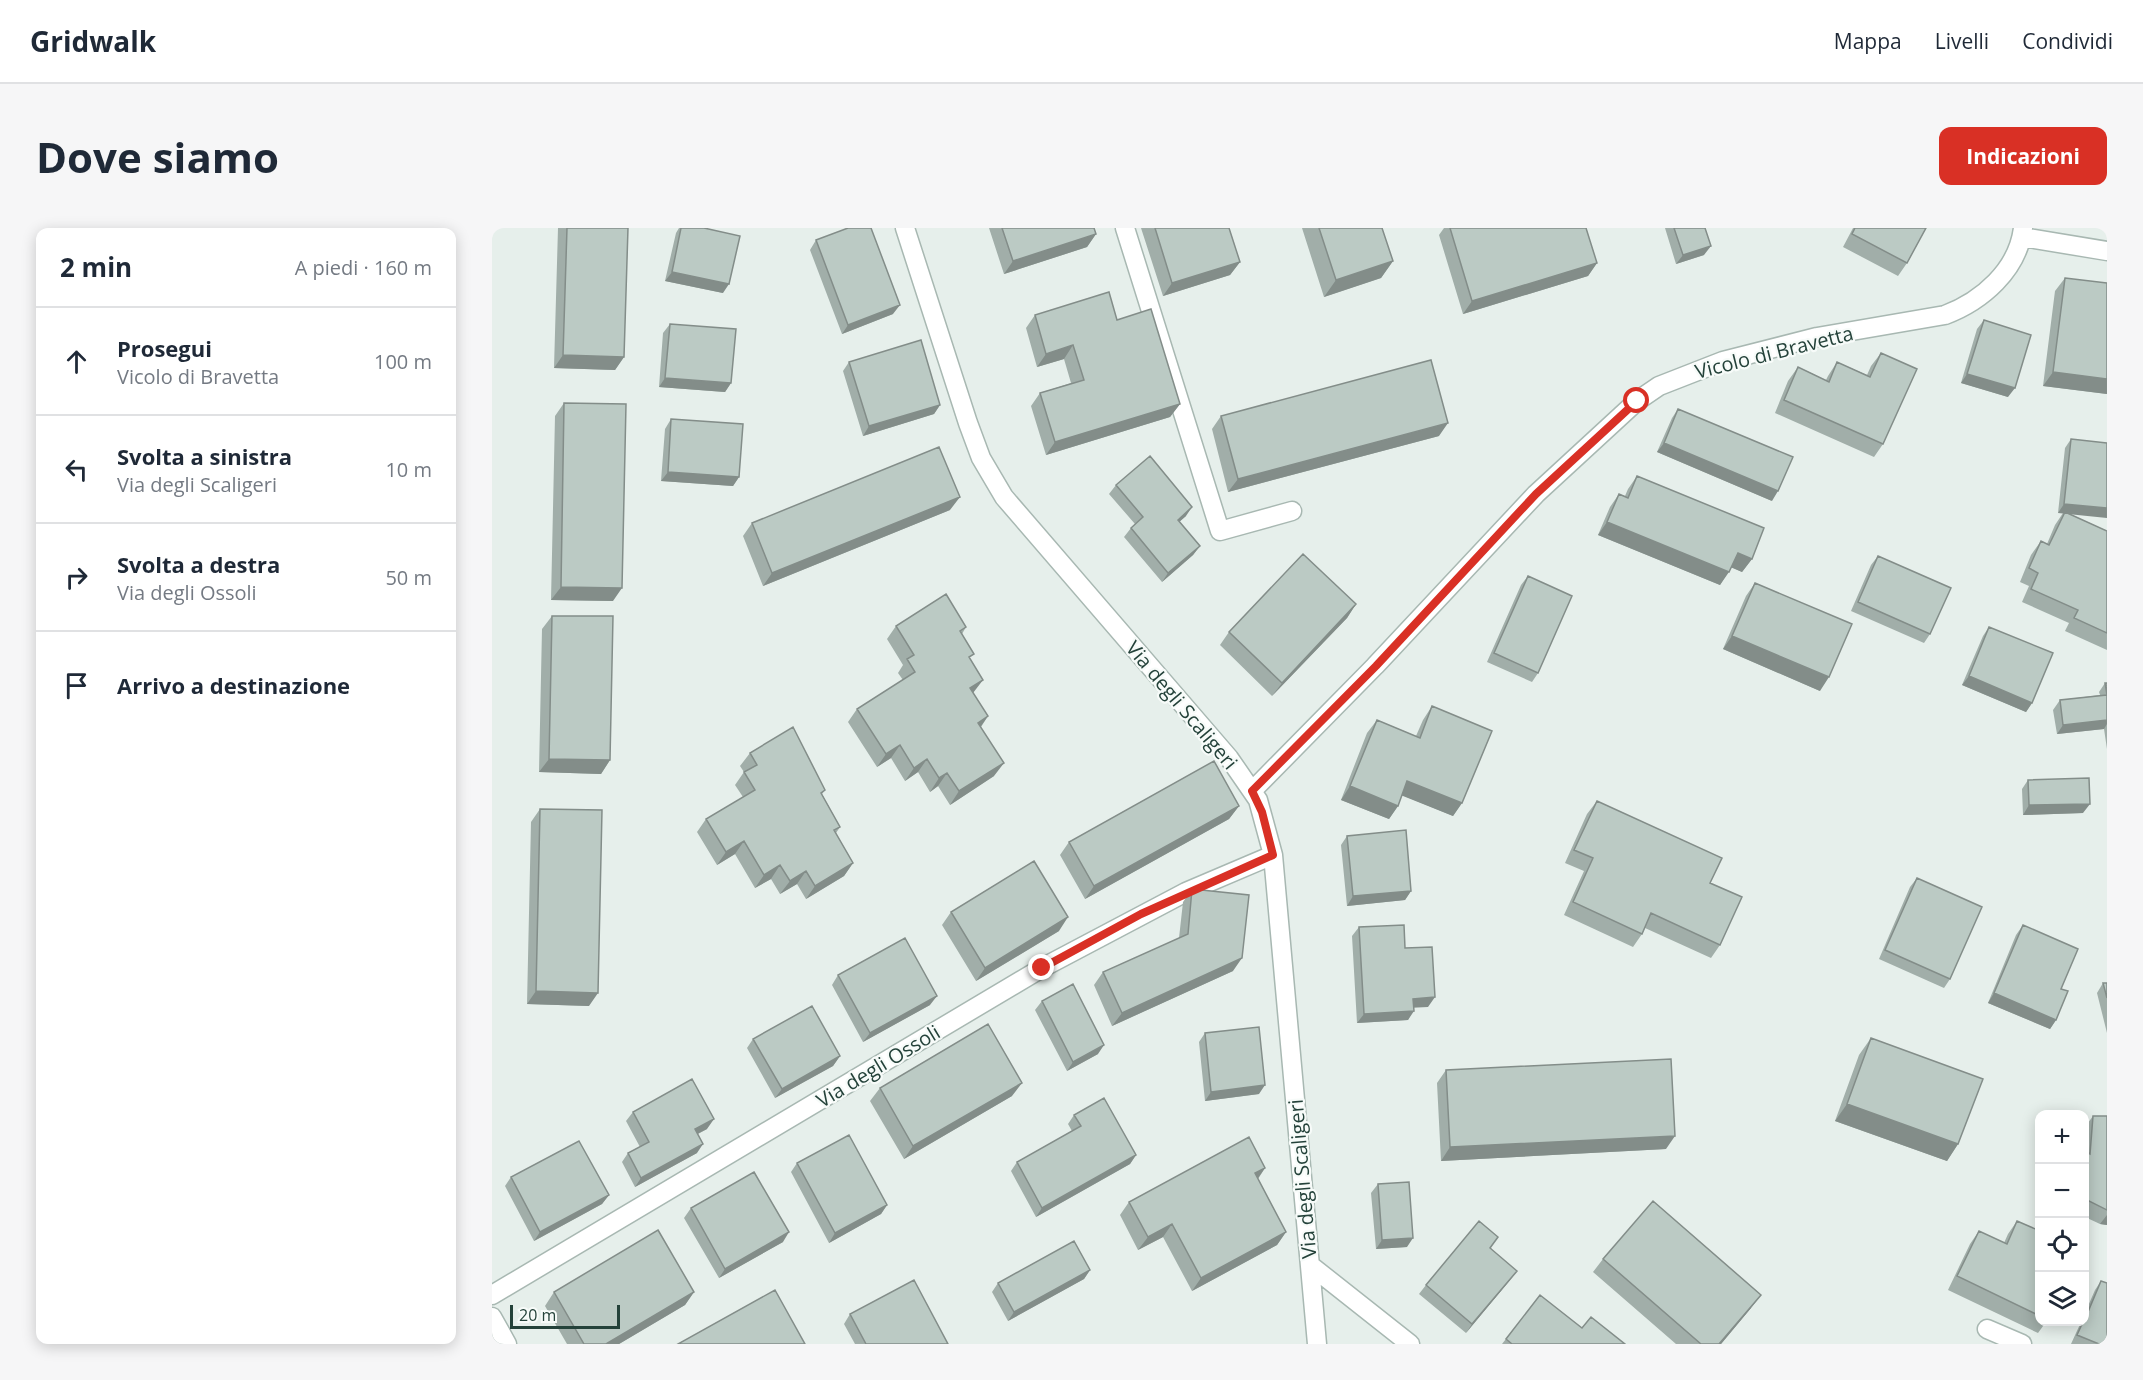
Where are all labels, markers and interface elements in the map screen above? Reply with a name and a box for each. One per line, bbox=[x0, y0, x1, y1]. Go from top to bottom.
text: Gridwalk bbox=[30, 22, 156, 60]
text: Mappa bbox=[1834, 27, 1902, 55]
text: Livelli bbox=[1935, 27, 1989, 55]
text: Condividi bbox=[2022, 27, 2113, 55]
button: Indicazioni bbox=[1939, 127, 2107, 185]
text: Dove siamo bbox=[36, 128, 279, 185]
text: 2 min bbox=[60, 249, 132, 285]
text: A piedi · 160 m bbox=[295, 254, 432, 281]
street label: Vicolo di Bravetta bbox=[1692, 319, 1856, 385]
text: Prosegui bbox=[117, 333, 212, 363]
icon: ahead bbox=[60, 345, 93, 378]
text: 100 m bbox=[374, 348, 432, 375]
text: Vicolo di Bravetta bbox=[117, 363, 279, 390]
route start bbox=[1623, 387, 1649, 413]
text: Svolta a sinistra bbox=[117, 441, 292, 471]
icon: left bbox=[60, 453, 93, 486]
text: 10 m bbox=[385, 456, 432, 483]
text: Via degli Scaligeri bbox=[117, 471, 277, 498]
text: Svolta a destra bbox=[117, 549, 280, 579]
icon: right bbox=[60, 561, 93, 594]
text: 50 m bbox=[385, 564, 432, 591]
text: Via degli Ossoli bbox=[117, 579, 257, 606]
street label: Via degli Scaligeri bbox=[1120, 635, 1244, 775]
icon: arrive bbox=[60, 669, 93, 702]
text: Arrivo a destinazione bbox=[117, 670, 350, 700]
route end bbox=[1028, 954, 1054, 980]
street label: Via degli Ossoli bbox=[811, 1018, 945, 1114]
street label: Via degli Scaligeri bbox=[1282, 1098, 1322, 1260]
map controls bbox=[2035, 1110, 2089, 1326]
button: + bbox=[2035, 1110, 2089, 1164]
button: − bbox=[2035, 1164, 2089, 1218]
button: locate bbox=[2035, 1218, 2089, 1272]
button: layers bbox=[2035, 1272, 2089, 1326]
scale bar bbox=[510, 1302, 620, 1330]
text: 20 m bbox=[519, 1304, 556, 1326]

